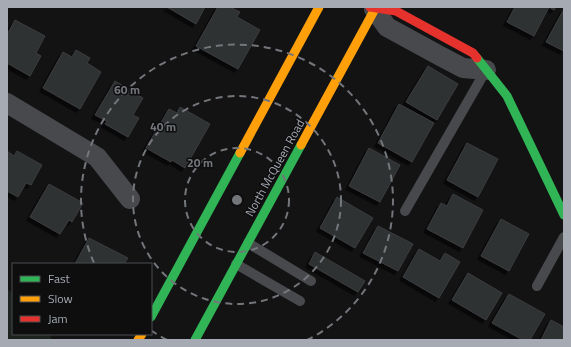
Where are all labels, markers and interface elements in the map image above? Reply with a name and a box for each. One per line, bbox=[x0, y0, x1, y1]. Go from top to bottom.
text: 60 m bbox=[114, 80, 140, 99]
street label: North McQueen Road bbox=[240, 116, 309, 220]
text: 40 m bbox=[150, 117, 176, 136]
text: 20 m bbox=[187, 153, 213, 172]
centre of rings bbox=[230, 193, 244, 207]
legend bbox=[12, 263, 152, 335]
text: Fast bbox=[48, 269, 71, 288]
text: Slow bbox=[48, 289, 73, 308]
text: Jam bbox=[48, 309, 68, 328]

